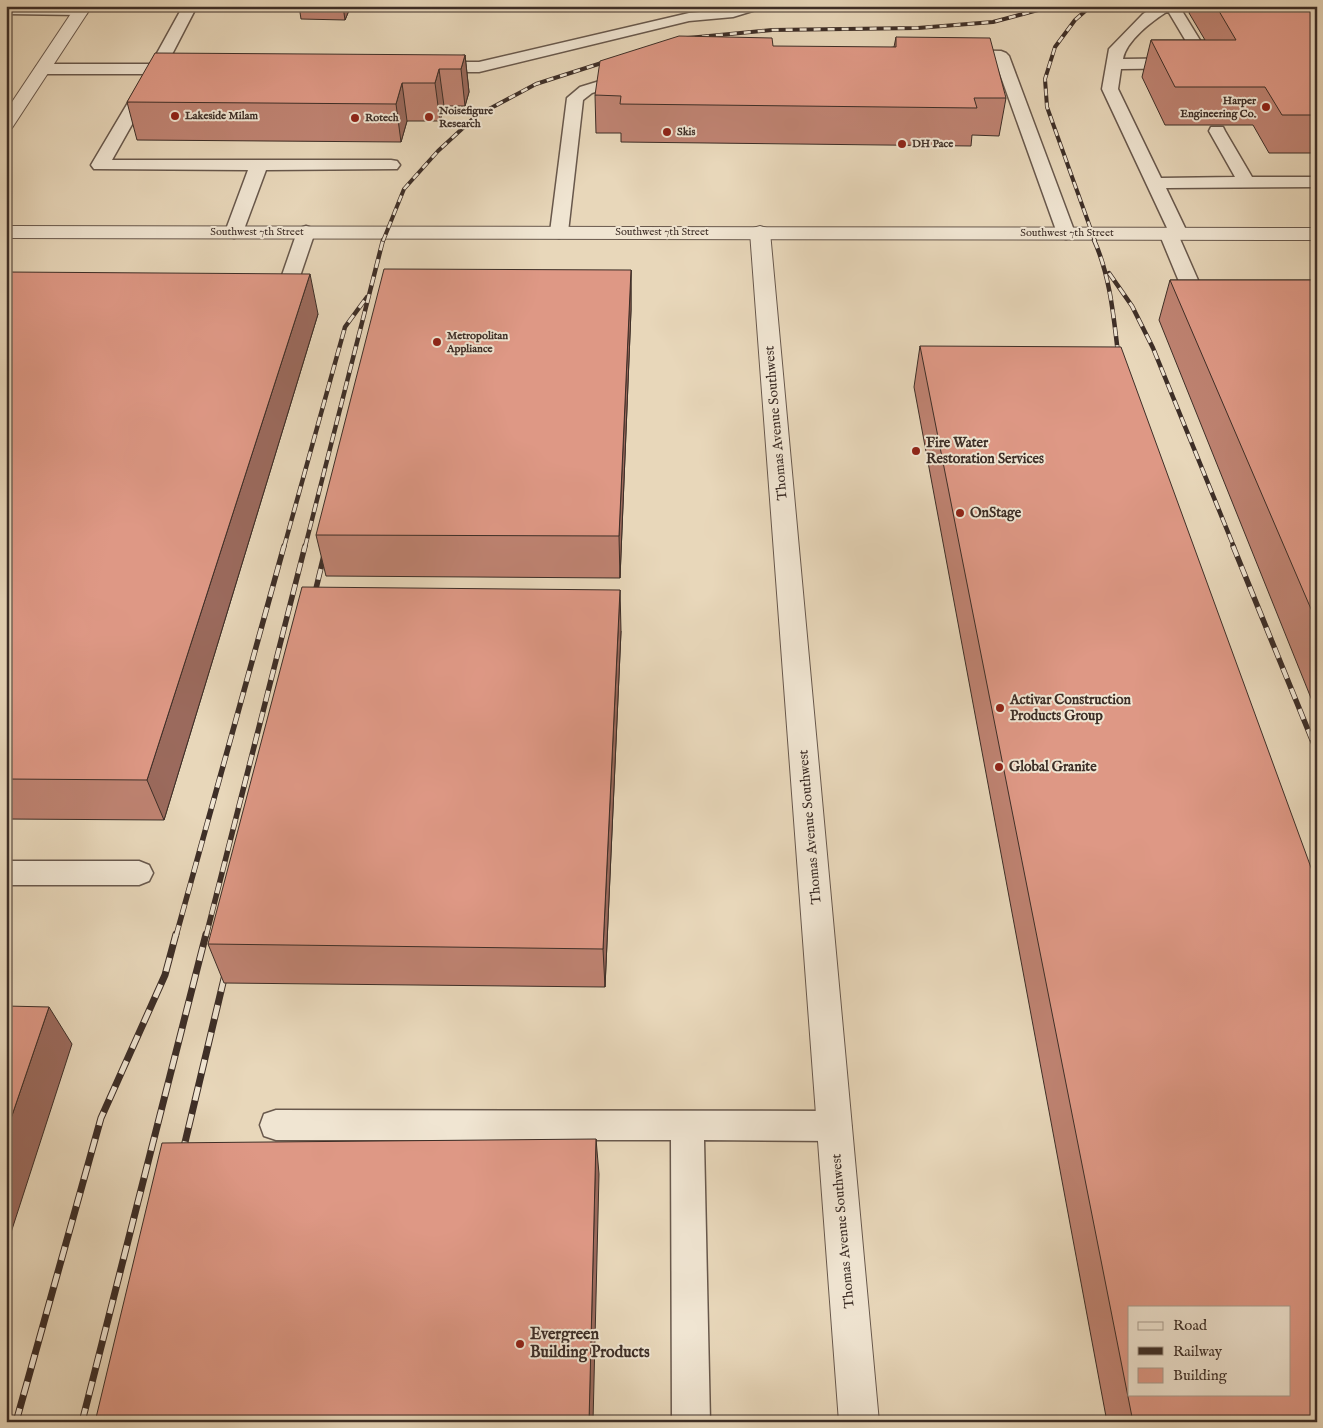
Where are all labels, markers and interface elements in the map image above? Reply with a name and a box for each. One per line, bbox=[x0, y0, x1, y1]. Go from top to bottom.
place label: Harper Engineering Co. bbox=[1180, 94, 1257, 121]
marker: Harper Engineering Co. bbox=[1260, 101, 1272, 113]
place label: Noisefigure Research bbox=[438, 104, 493, 131]
place label: Lakeside Milam bbox=[184, 109, 259, 123]
marker: Lakeside Milam bbox=[169, 110, 181, 122]
place label: Rotech bbox=[365, 111, 399, 125]
marker: Noisefigure Research bbox=[423, 111, 435, 123]
marker: Rotech bbox=[349, 112, 361, 124]
place label: Skis bbox=[677, 125, 695, 139]
marker: Skis bbox=[661, 126, 673, 138]
place label: DH Pace bbox=[912, 137, 953, 151]
marker: DH Pace bbox=[896, 138, 908, 150]
street label: Southwest 7th Street bbox=[210, 225, 304, 239]
street label: Southwest 7th Street bbox=[615, 225, 709, 239]
street label: Southwest 7th Street bbox=[1020, 226, 1114, 240]
place label: Metropolitan Appliance bbox=[446, 329, 508, 356]
marker: Metropolitan Appliance bbox=[431, 336, 443, 348]
street label: Thomas Avenue Southwest bbox=[760, 345, 792, 501]
place label: Fire Water Restoration Services bbox=[926, 434, 1044, 468]
marker: Fire Water Restoration Services bbox=[910, 445, 922, 457]
place label: OnStage bbox=[970, 504, 1022, 522]
marker: OnStage bbox=[954, 507, 966, 519]
place label: Activar Construction Products Group bbox=[1009, 691, 1131, 725]
marker: Activar Construction Products Group bbox=[994, 702, 1006, 714]
street label: Thomas Avenue Southwest bbox=[794, 749, 826, 905]
place label: Global Granite bbox=[1009, 758, 1097, 776]
marker: Global Granite bbox=[993, 761, 1005, 773]
street label: Thomas Avenue Southwest bbox=[827, 1153, 859, 1309]
legend bbox=[1128, 1306, 1290, 1396]
text: Road bbox=[1173, 1316, 1208, 1335]
place label: Evergreen Building Products bbox=[530, 1325, 650, 1363]
marker: Evergreen Building Products bbox=[514, 1338, 526, 1350]
text: Railway bbox=[1173, 1342, 1223, 1361]
text: Building bbox=[1173, 1366, 1228, 1385]

